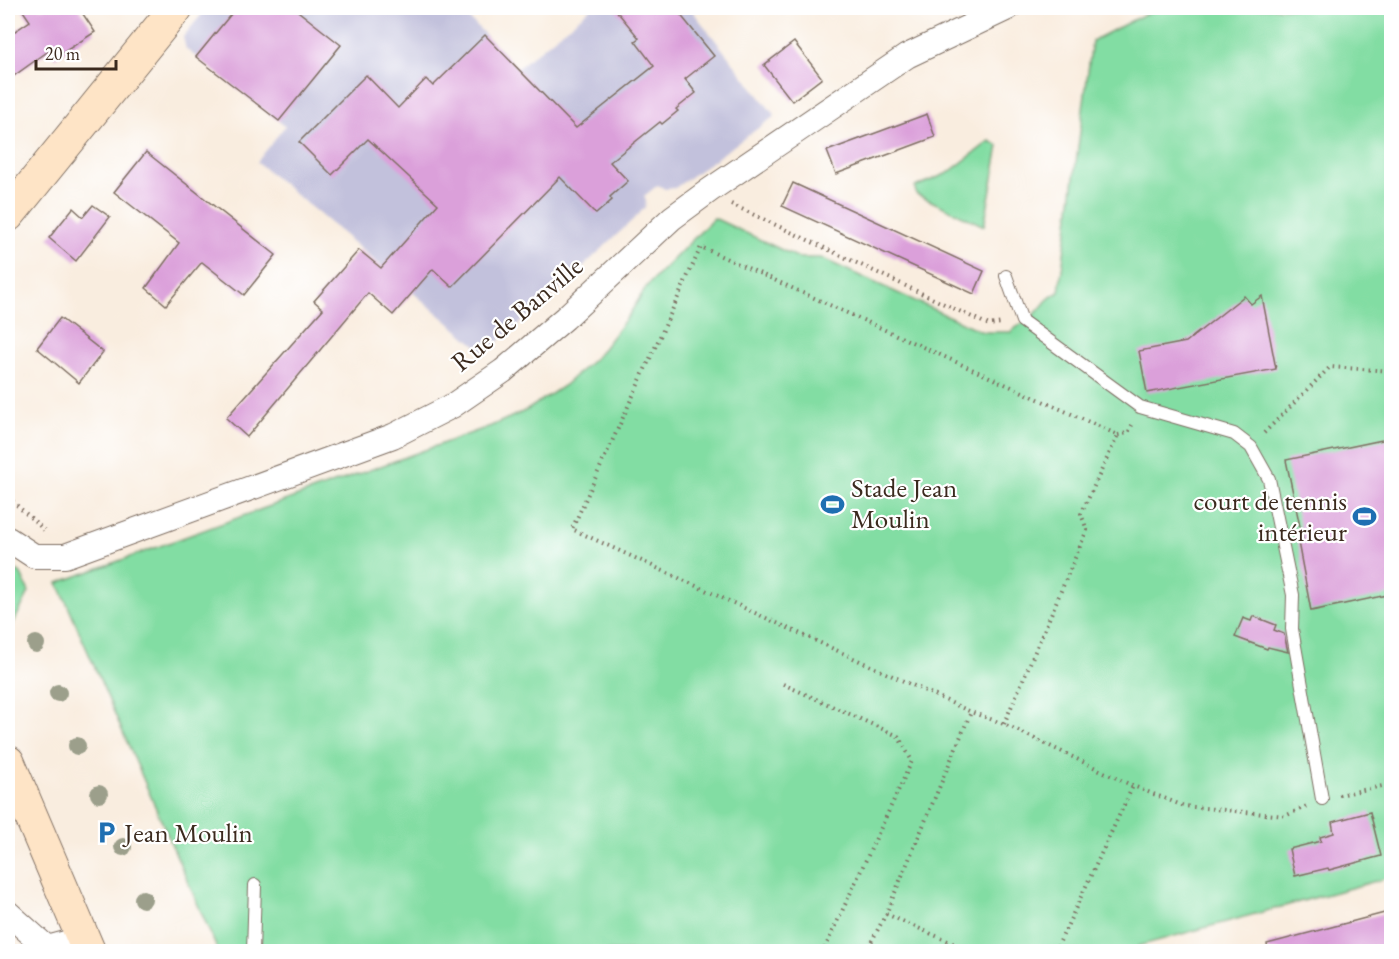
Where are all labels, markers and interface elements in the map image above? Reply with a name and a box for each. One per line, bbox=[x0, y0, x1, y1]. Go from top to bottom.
scale bar bbox=[36, 33, 116, 71]
text: 20 m bbox=[45, 42, 80, 65]
street label: Rue de Banville bbox=[444, 248, 590, 379]
place label: Stade Jean Moulin bbox=[851, 470, 957, 536]
place label: court de tennis intérieur bbox=[1194, 483, 1347, 549]
sports icon: Stade Jean Moulin bbox=[820, 491, 846, 517]
sports icon: court de tennis intérieur bbox=[1352, 504, 1378, 530]
place label: Jean Moulin bbox=[122, 815, 253, 850]
parking icon: Jean Moulin bbox=[93, 820, 119, 846]

